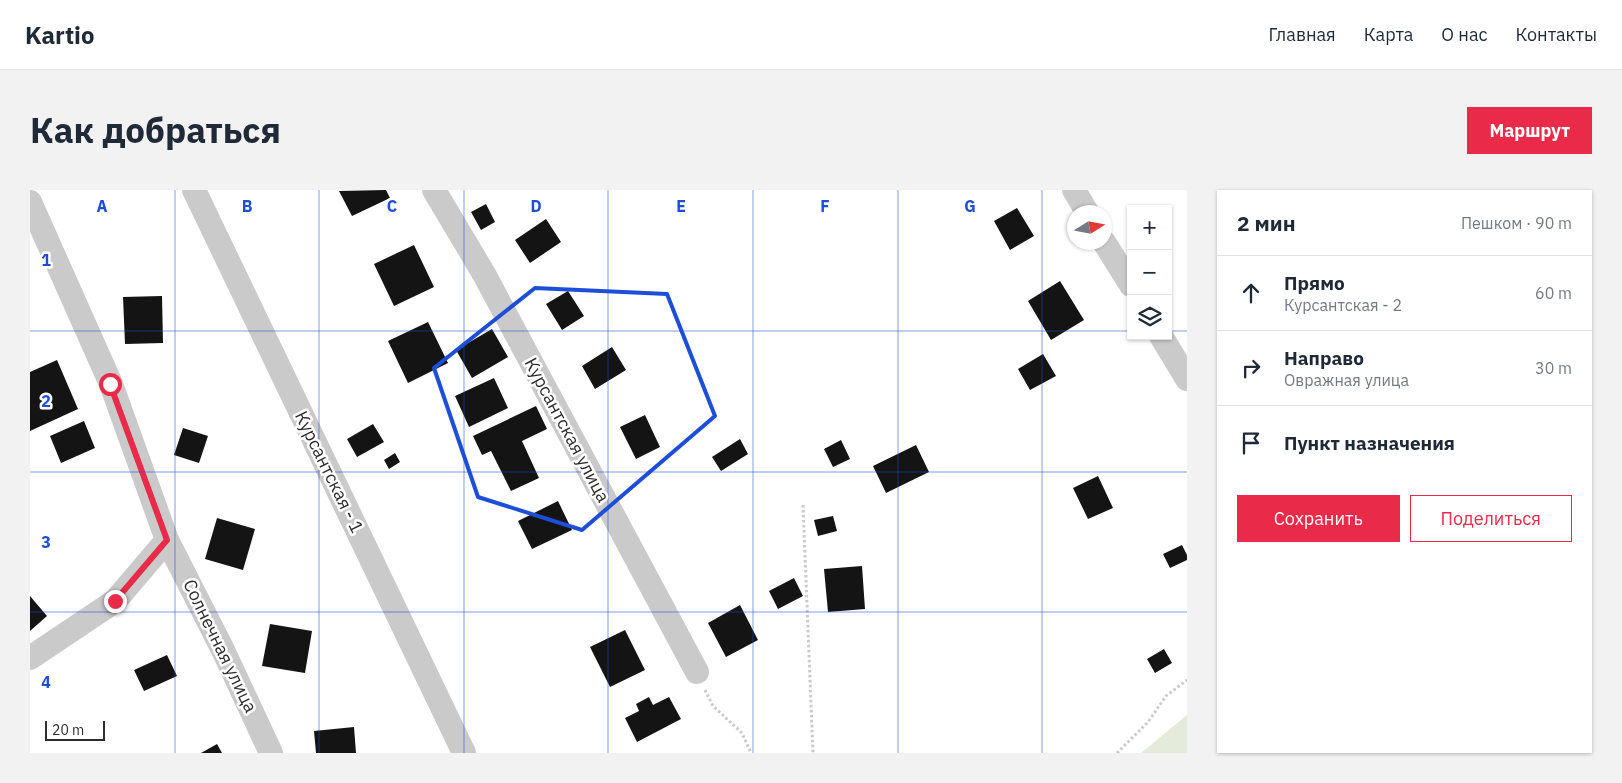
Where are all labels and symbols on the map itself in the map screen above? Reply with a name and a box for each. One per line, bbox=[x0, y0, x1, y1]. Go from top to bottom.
text: A bbox=[97, 196, 108, 216]
text: B bbox=[242, 196, 253, 216]
text: C bbox=[387, 196, 397, 216]
text: D bbox=[530, 196, 542, 216]
text: E bbox=[676, 196, 686, 216]
text: F bbox=[820, 196, 830, 216]
text: G bbox=[964, 196, 976, 216]
north arrow bbox=[1067, 205, 1112, 250]
text: 1 bbox=[41, 250, 51, 270]
street label: Курсантская улица bbox=[520, 353, 615, 506]
route start bbox=[99, 373, 122, 396]
text: 2 bbox=[41, 391, 51, 411]
street label: Курсантская - 1 bbox=[290, 407, 369, 537]
text: 3 bbox=[41, 532, 51, 552]
street label: Солнечная улица bbox=[178, 575, 263, 717]
route end bbox=[104, 590, 127, 613]
text: 4 bbox=[41, 672, 51, 692]
scale bar bbox=[45, 718, 105, 741]

